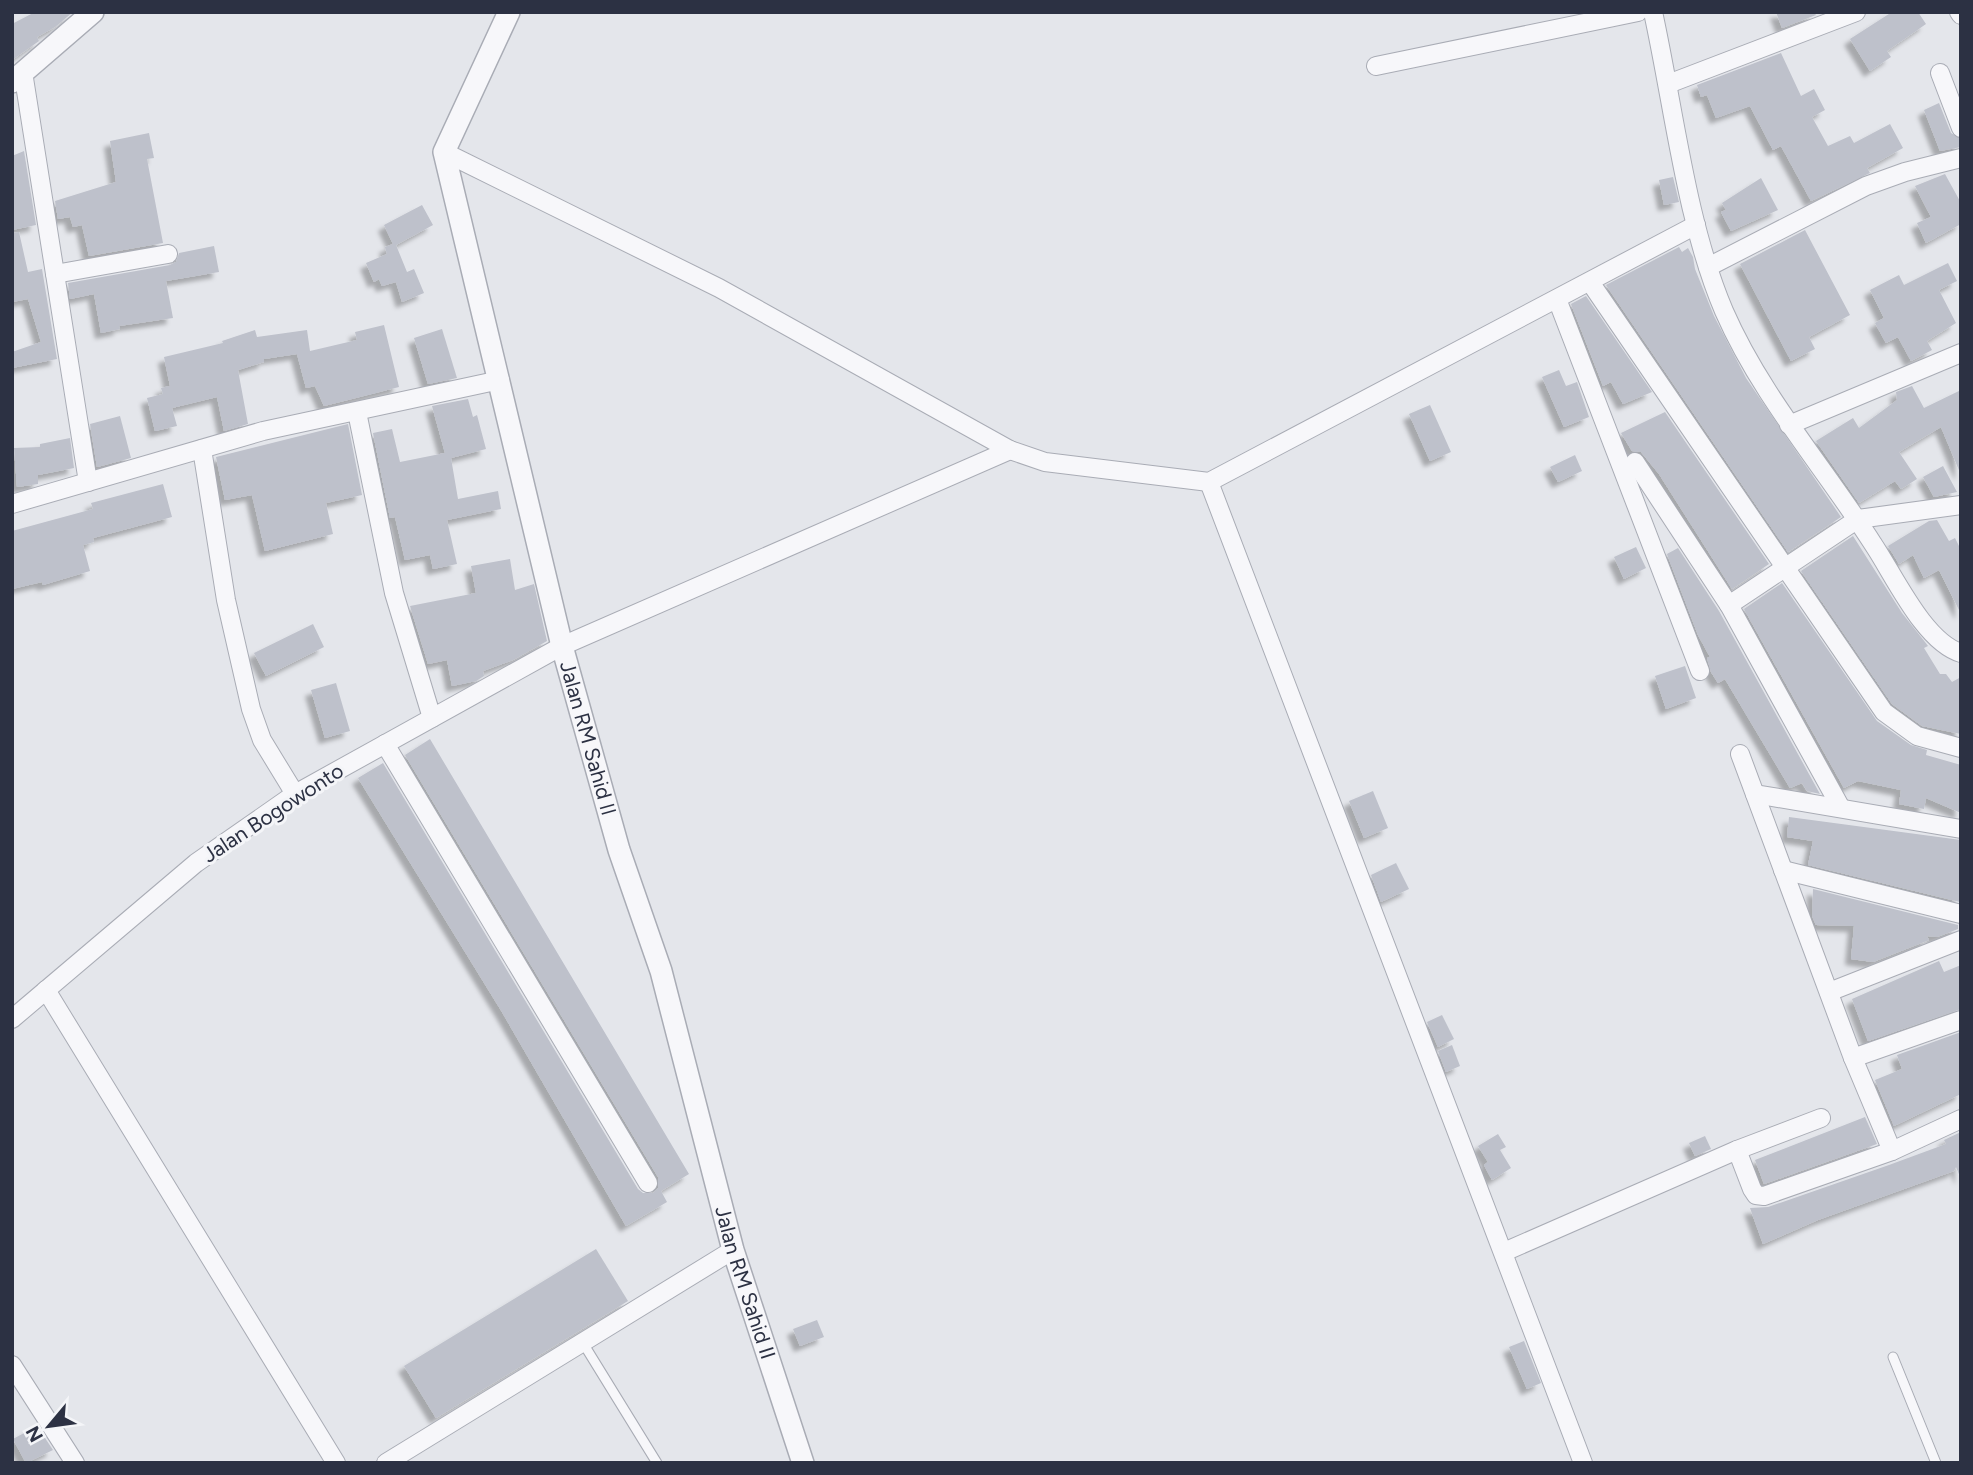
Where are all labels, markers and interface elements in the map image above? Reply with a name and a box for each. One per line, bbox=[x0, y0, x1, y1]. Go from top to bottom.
street label: Jalan RM Sahid II bbox=[555, 658, 622, 818]
street label: Jalan Bogowonto bbox=[197, 758, 348, 868]
street label: Jalan RM Sahid II bbox=[710, 1203, 781, 1362]
north arrow bbox=[14, 1391, 84, 1461]
text: N bbox=[21, 1422, 48, 1446]

